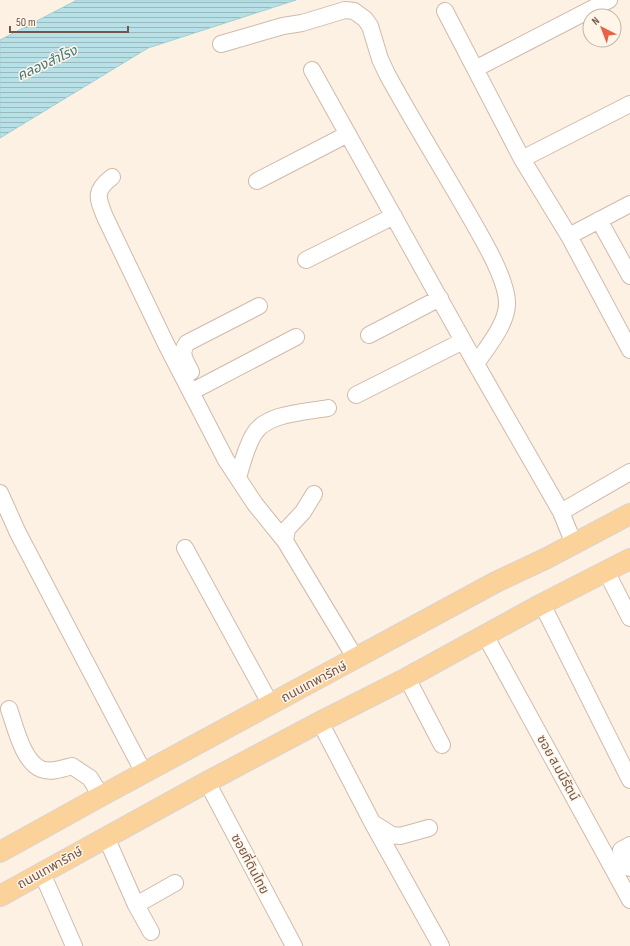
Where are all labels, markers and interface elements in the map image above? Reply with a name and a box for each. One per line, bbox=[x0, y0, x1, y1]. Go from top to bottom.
scale bar bbox=[10, 8, 128, 34]
north arrow bbox=[582, 8, 622, 48]
text: N bbox=[589, 14, 602, 28]
text: 50 m bbox=[16, 15, 36, 30]
water label: คลองสำโรง bbox=[14, 41, 81, 84]
street label: ถนนเทพารักษ์ bbox=[278, 658, 350, 706]
street label: ซอย ส.มนีรัตน์ bbox=[533, 732, 583, 804]
street label: ซอยที่ดินไทย bbox=[227, 830, 274, 897]
street label: ถนนเทพารักษ์ bbox=[15, 843, 85, 893]

